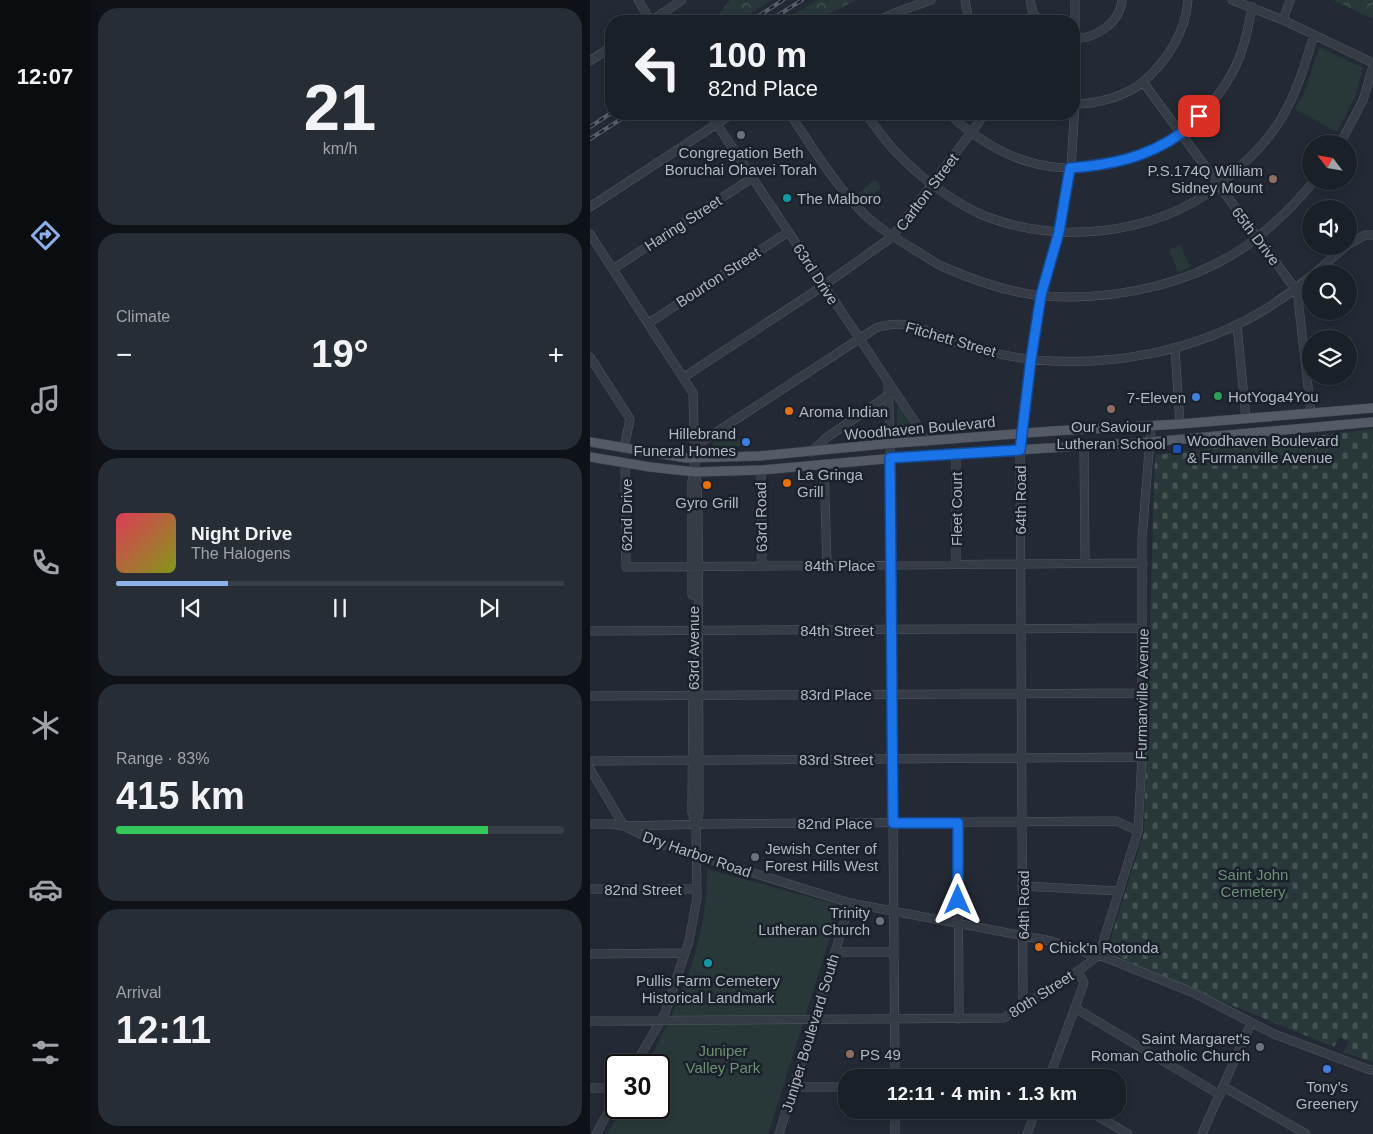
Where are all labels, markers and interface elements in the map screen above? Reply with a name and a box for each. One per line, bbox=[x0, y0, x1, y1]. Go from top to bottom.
icon: left bbox=[625, 35, 690, 100]
text: 100 m bbox=[708, 35, 807, 74]
text: 12:07 bbox=[17, 64, 73, 89]
text: 21 bbox=[304, 71, 376, 144]
text: 82nd Place bbox=[708, 76, 818, 101]
pin bbox=[1178, 95, 1220, 137]
icon: arrive bbox=[1185, 102, 1213, 130]
marker: Congregation Beth Boruchai Ohavei Torah bbox=[735, 129, 747, 141]
north arrow bbox=[1302, 135, 1358, 190]
map controls bbox=[1302, 135, 1357, 385]
text: km/h bbox=[323, 140, 357, 157]
place label: Congregation Beth Boruchai Ohavei Torah bbox=[665, 144, 817, 178]
street label: Carlton Street bbox=[892, 149, 962, 234]
place label: P.S.174Q William Sidney Mount bbox=[1147, 162, 1264, 196]
marker: P.S.174Q William Sidney Mount bbox=[1267, 173, 1279, 185]
place label: The Malboro bbox=[797, 190, 881, 207]
street label: Haring Street bbox=[641, 191, 725, 254]
marker: The Malboro bbox=[781, 192, 793, 204]
button: sound bbox=[1302, 200, 1357, 255]
street label: 65th Drive bbox=[1229, 204, 1283, 268]
icon: directions bbox=[28, 218, 63, 253]
street label: 63rd Drive bbox=[790, 240, 842, 308]
street label: Bourton Street bbox=[673, 243, 764, 310]
button: search bbox=[1302, 265, 1357, 320]
text: Climate bbox=[116, 308, 170, 325]
street label: Fitchett Street bbox=[904, 318, 999, 360]
button: layers bbox=[1302, 330, 1357, 385]
text: 19° bbox=[311, 333, 369, 375]
text: − bbox=[116, 339, 132, 370]
text: + bbox=[548, 339, 564, 370]
icon: music bbox=[28, 382, 63, 417]
place label: HotYoga4You bbox=[1228, 388, 1319, 405]
place label: 7-Eleven bbox=[1127, 389, 1186, 406]
marker: HotYoga4You bbox=[1212, 390, 1224, 402]
marker: 7-Eleven bbox=[1190, 391, 1202, 403]
place label: Aroma Indian bbox=[799, 403, 888, 420]
marker: Our Saviour Lutheran School bbox=[1105, 403, 1117, 415]
marker: Aroma Indian bbox=[783, 405, 795, 417]
street label: Woodhaven Boulevard bbox=[844, 413, 996, 443]
place label: Our Saviour Lutheran School bbox=[1056, 418, 1166, 452]
place label: Hillebrand Funeral Homes bbox=[633, 425, 736, 459]
place label: Woodhaven Boulevard & Furmanville Avenue bbox=[1187, 432, 1339, 466]
marker: Hillebrand Funeral Homes bbox=[740, 436, 752, 448]
marker: Woodhaven Boulevard & Furmanville Avenue bbox=[1171, 443, 1183, 455]
street label: 64th Road bbox=[1012, 465, 1029, 535]
place label: La Gringa Grill bbox=[797, 466, 864, 500]
street label: Fleet Court bbox=[948, 471, 965, 546]
marker: La Gringa Grill bbox=[781, 477, 793, 489]
street label: 62nd Drive bbox=[618, 479, 635, 551]
marker: Gyro Grill bbox=[701, 479, 713, 491]
street label: 63rd Road bbox=[752, 482, 770, 552]
place label: Gyro Grill bbox=[675, 494, 739, 511]
text: Night Drive bbox=[191, 523, 292, 544]
icon: phone bbox=[28, 545, 63, 580]
text: The Halogens bbox=[191, 545, 291, 562]
street label: 84th Place bbox=[805, 557, 875, 574]
icon: previous bbox=[177, 594, 205, 622]
icon: pause bbox=[326, 594, 354, 622]
icon: next bbox=[475, 594, 503, 622]
street label: 63rd Avenue bbox=[685, 606, 702, 690]
street label: 84th Street bbox=[800, 622, 875, 639]
street label: Furmanville Avenue bbox=[1132, 628, 1152, 760]
street label: 83rd Place bbox=[800, 686, 872, 703]
icon: climate bbox=[28, 708, 63, 743]
text: Range · 83% bbox=[116, 750, 209, 767]
street label: 83rd Street bbox=[799, 751, 874, 768]
text: 415 km bbox=[116, 775, 245, 817]
street label: 82nd Place bbox=[797, 815, 873, 832]
street label: Dry Harbor Road bbox=[641, 828, 753, 880]
place label: Jewish Center of Forest Hills West bbox=[765, 840, 879, 874]
marker: Jewish Center of Forest Hills West bbox=[749, 851, 761, 863]
park label: Saint John Cemetery bbox=[1218, 866, 1288, 900]
street label: 64th Road bbox=[1015, 870, 1032, 940]
icon: car bbox=[28, 872, 63, 907]
position arrow bbox=[931, 873, 983, 925]
street label: 82nd Street bbox=[604, 881, 683, 898]
place label: Trinity Lutheran Church bbox=[758, 904, 870, 938]
marker: Trinity Lutheran Church bbox=[874, 915, 886, 927]
place label: Chick'n Rotonda bbox=[1049, 939, 1159, 956]
marker: Chick'n Rotonda bbox=[1033, 941, 1045, 953]
street label: Juniper Boulevard South bbox=[778, 952, 842, 1114]
marker: Pullis Farm Cemetery Historical Landmark bbox=[702, 957, 714, 969]
street label: 80th Street bbox=[1006, 966, 1077, 1021]
place label: Pullis Farm Cemetery Historical Landmark bbox=[636, 972, 781, 1006]
text: Arrival bbox=[116, 984, 161, 1001]
text: 12:11 bbox=[116, 1009, 211, 1051]
place label: Saint Margaret's Roman Catholic Church bbox=[1091, 1030, 1250, 1064]
icon: filters bbox=[28, 1035, 63, 1070]
marker: Saint Margaret's Roman Catholic Church bbox=[1254, 1041, 1266, 1053]
park label: Juniper Valley Park bbox=[686, 1042, 761, 1076]
place label: PS 49 bbox=[860, 1046, 901, 1063]
marker: PS 49 bbox=[844, 1048, 856, 1060]
speed limit sign: 30 bbox=[605, 1054, 670, 1119]
marker: Tony’s Greenery bbox=[1321, 1063, 1333, 1075]
place label: Tony’s Greenery bbox=[1296, 1078, 1359, 1112]
text: 12:11 · 4 min · 1.3 km bbox=[887, 1083, 1077, 1104]

